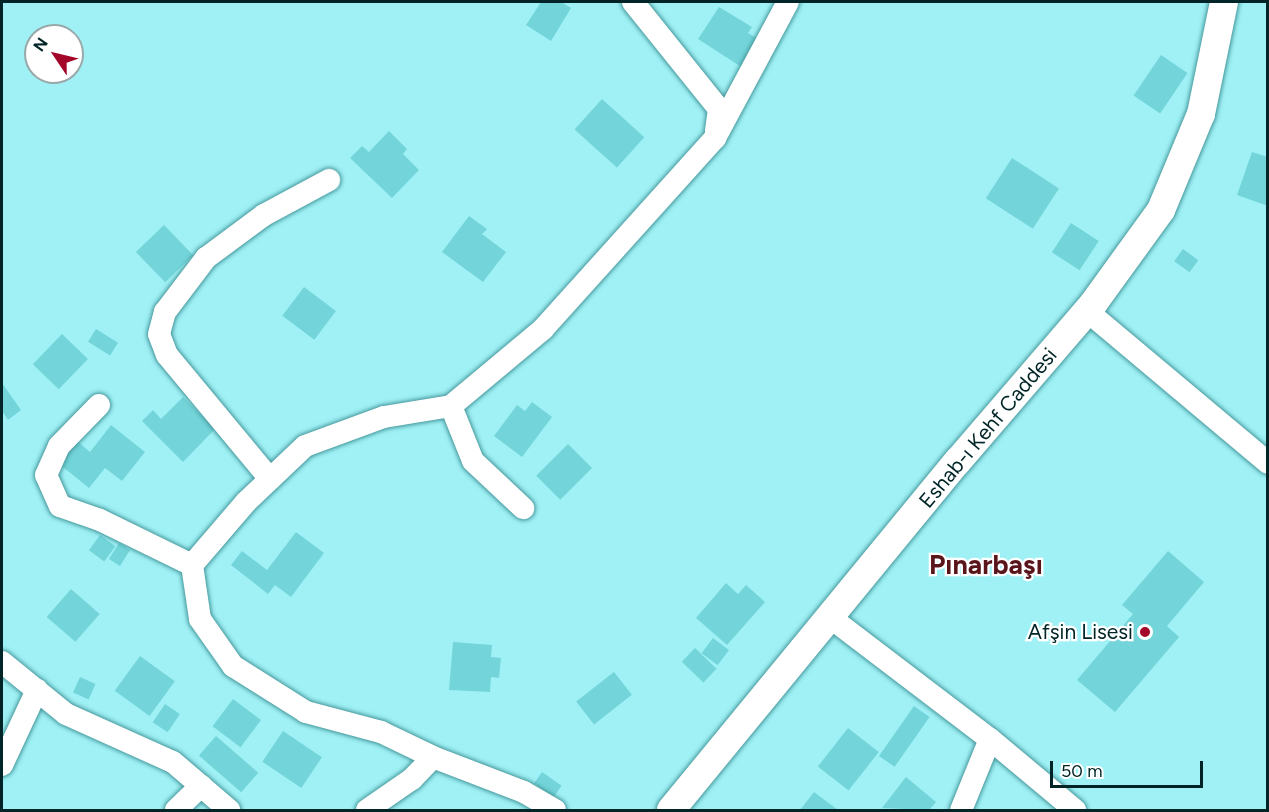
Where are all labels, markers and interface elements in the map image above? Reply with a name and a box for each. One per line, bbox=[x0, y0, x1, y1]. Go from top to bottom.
north arrow bbox=[24, 24, 84, 84]
text: N bbox=[29, 34, 52, 55]
street label: Eshab-ı Kehf Caddesi bbox=[914, 343, 1062, 513]
district label: Pınarbaşı bbox=[929, 549, 1043, 581]
place label: Afşin Lisesi bbox=[1028, 619, 1133, 645]
marker: Afşin Lisesi bbox=[1138, 625, 1152, 639]
scale bar bbox=[1053, 749, 1206, 787]
text: 50 m bbox=[1061, 760, 1103, 782]

